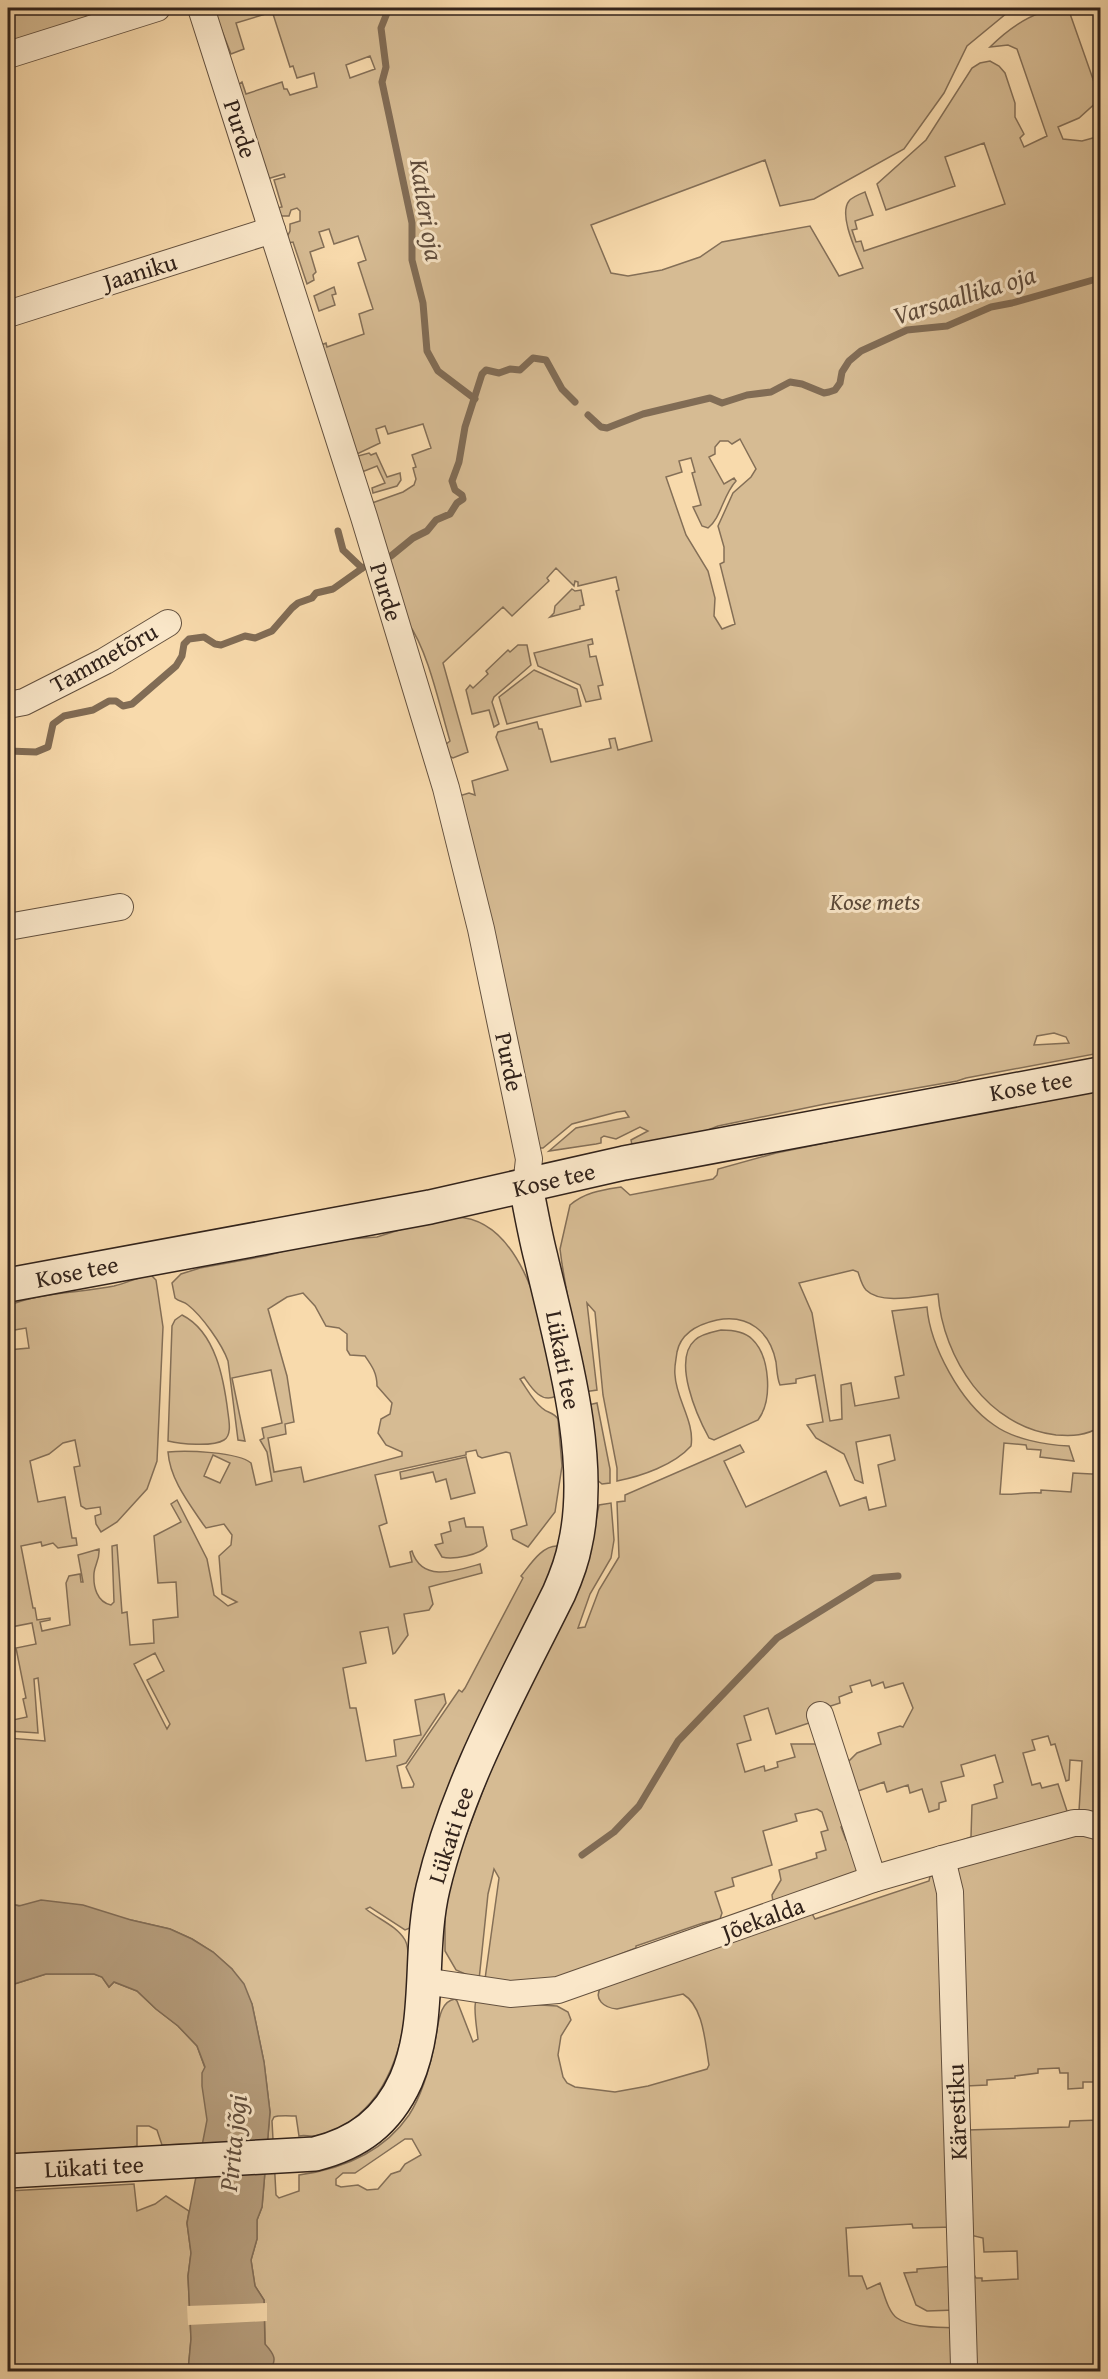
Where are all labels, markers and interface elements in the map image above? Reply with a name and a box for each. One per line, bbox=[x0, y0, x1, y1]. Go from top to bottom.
street label: Purde bbox=[215, 95, 266, 163]
water label: Katleri oja bbox=[400, 155, 455, 264]
street label: Jaaniku bbox=[96, 244, 181, 300]
water label: Varsaallika oja bbox=[888, 254, 1040, 335]
street label: Purde bbox=[361, 558, 412, 625]
street label: Tammetõru bbox=[44, 614, 164, 701]
park label: Kose mets bbox=[829, 884, 921, 919]
street label: Purde bbox=[486, 1029, 533, 1095]
street label: Kose tee bbox=[987, 1061, 1075, 1110]
street label: Kose tee bbox=[509, 1153, 599, 1206]
street label: Kose tee bbox=[33, 1246, 121, 1297]
street label: Lükati tee bbox=[537, 1308, 590, 1412]
street label: Lükati tee bbox=[418, 1782, 483, 1888]
street label: Jõekalda bbox=[714, 1887, 810, 1951]
street label: Kärestiku bbox=[937, 2063, 976, 2161]
water label: Pirita jõgi bbox=[208, 2092, 257, 2194]
street label: Lükati tee bbox=[43, 2146, 145, 2187]

